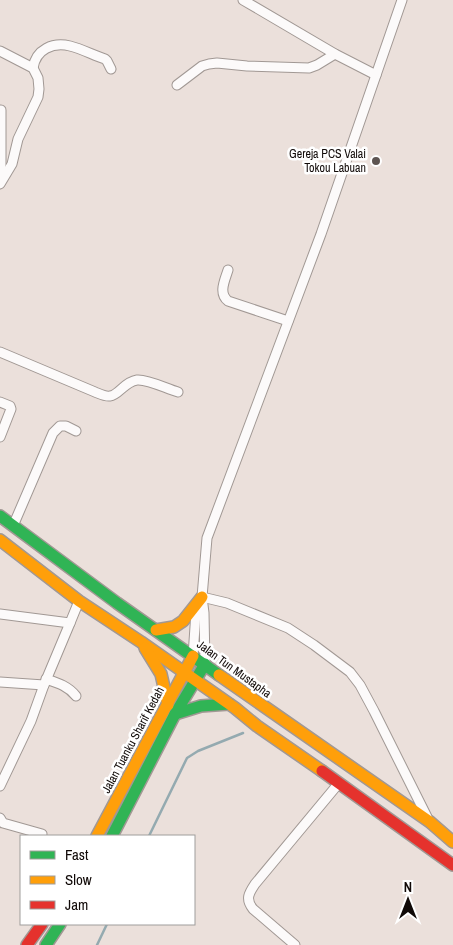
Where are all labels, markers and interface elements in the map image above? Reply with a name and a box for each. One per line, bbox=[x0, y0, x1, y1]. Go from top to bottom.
place label: Gereja PCS Valai Tokou Labuan bbox=[289, 146, 366, 176]
marker: Gereja PCS Valai Tokou Labuan bbox=[370, 155, 382, 167]
street label: Jalan Tun Mustapha bbox=[194, 637, 275, 702]
street label: Jalan Tuanku Sharif Kedah bbox=[98, 684, 168, 796]
legend bbox=[20, 835, 195, 925]
text: Fast bbox=[65, 844, 89, 865]
text: Slow bbox=[65, 869, 92, 890]
north arrow bbox=[383, 875, 433, 925]
text: N bbox=[404, 878, 412, 896]
text: Jam bbox=[65, 894, 88, 915]

